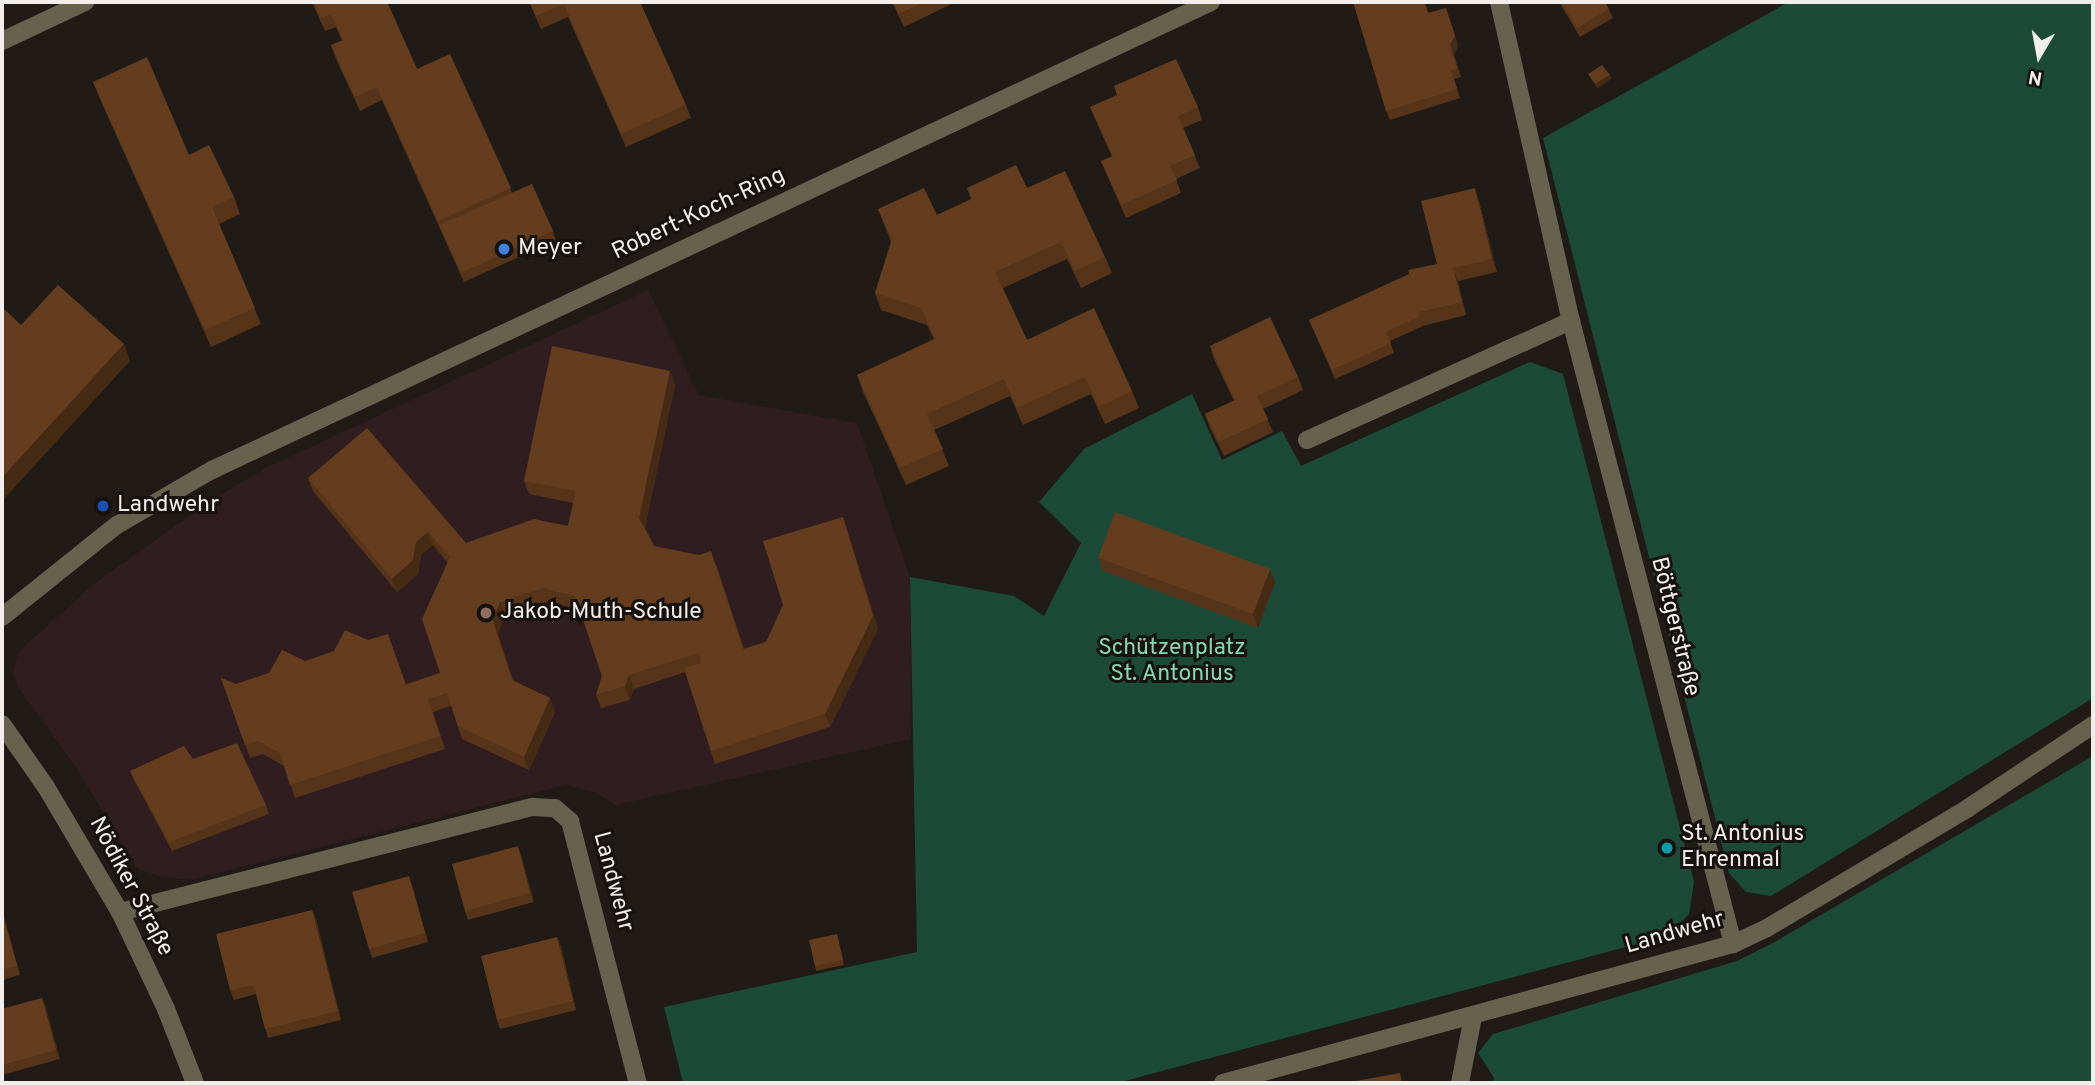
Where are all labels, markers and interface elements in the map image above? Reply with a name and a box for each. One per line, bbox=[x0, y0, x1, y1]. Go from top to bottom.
north arrow bbox=[2004, 21, 2074, 91]
text: N bbox=[2027, 64, 2044, 90]
street label: Robert-Koch-Ring bbox=[608, 163, 790, 267]
place label: Meyer bbox=[518, 235, 582, 263]
marker: Meyer bbox=[496, 241, 512, 257]
place label: Landwehr bbox=[117, 492, 219, 520]
marker: Landwehr bbox=[95, 498, 111, 514]
street label: Böttgerstraße bbox=[1643, 554, 1705, 700]
place label: Jakob-Muth-Schule bbox=[500, 599, 702, 627]
marker: Jakob-Muth-Schule bbox=[478, 605, 494, 621]
park label: Schützenplatz St. Antonius bbox=[1098, 635, 1246, 689]
street label: Nödiker Straße bbox=[82, 813, 178, 961]
place label: St. Antonius Ehrenmal bbox=[1681, 821, 1805, 875]
street label: Landwehr bbox=[585, 829, 639, 935]
marker: St. Antonius Ehrenmal bbox=[1659, 840, 1675, 856]
street label: Landwehr bbox=[1622, 907, 1728, 961]

